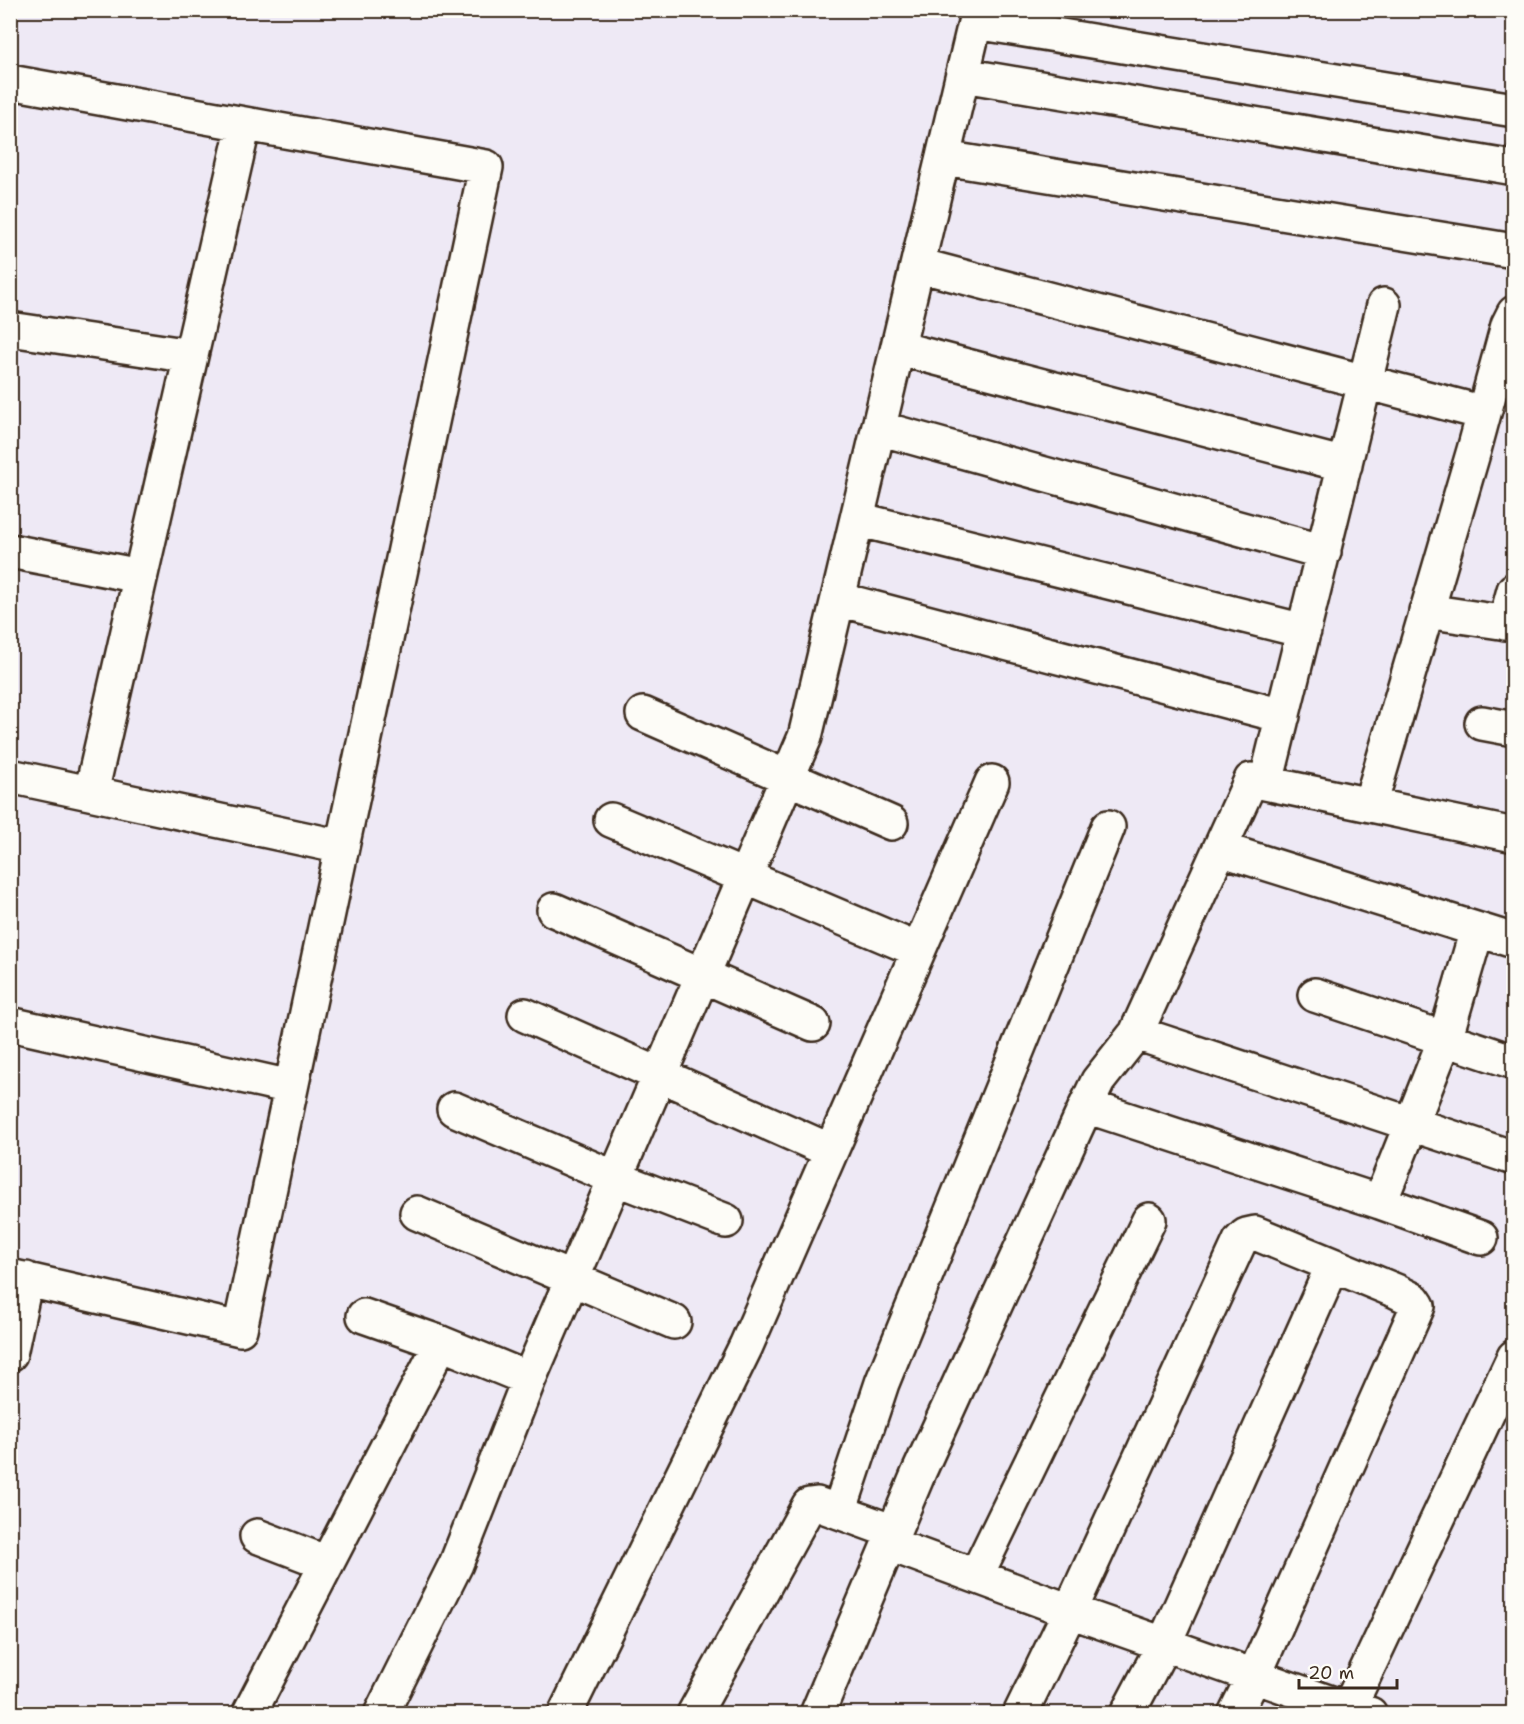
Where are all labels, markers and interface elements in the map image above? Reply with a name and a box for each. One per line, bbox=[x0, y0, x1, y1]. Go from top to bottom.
scale bar bbox=[1299, 1652, 1396, 1690]
text: 20 m bbox=[1308, 1661, 1354, 1685]

